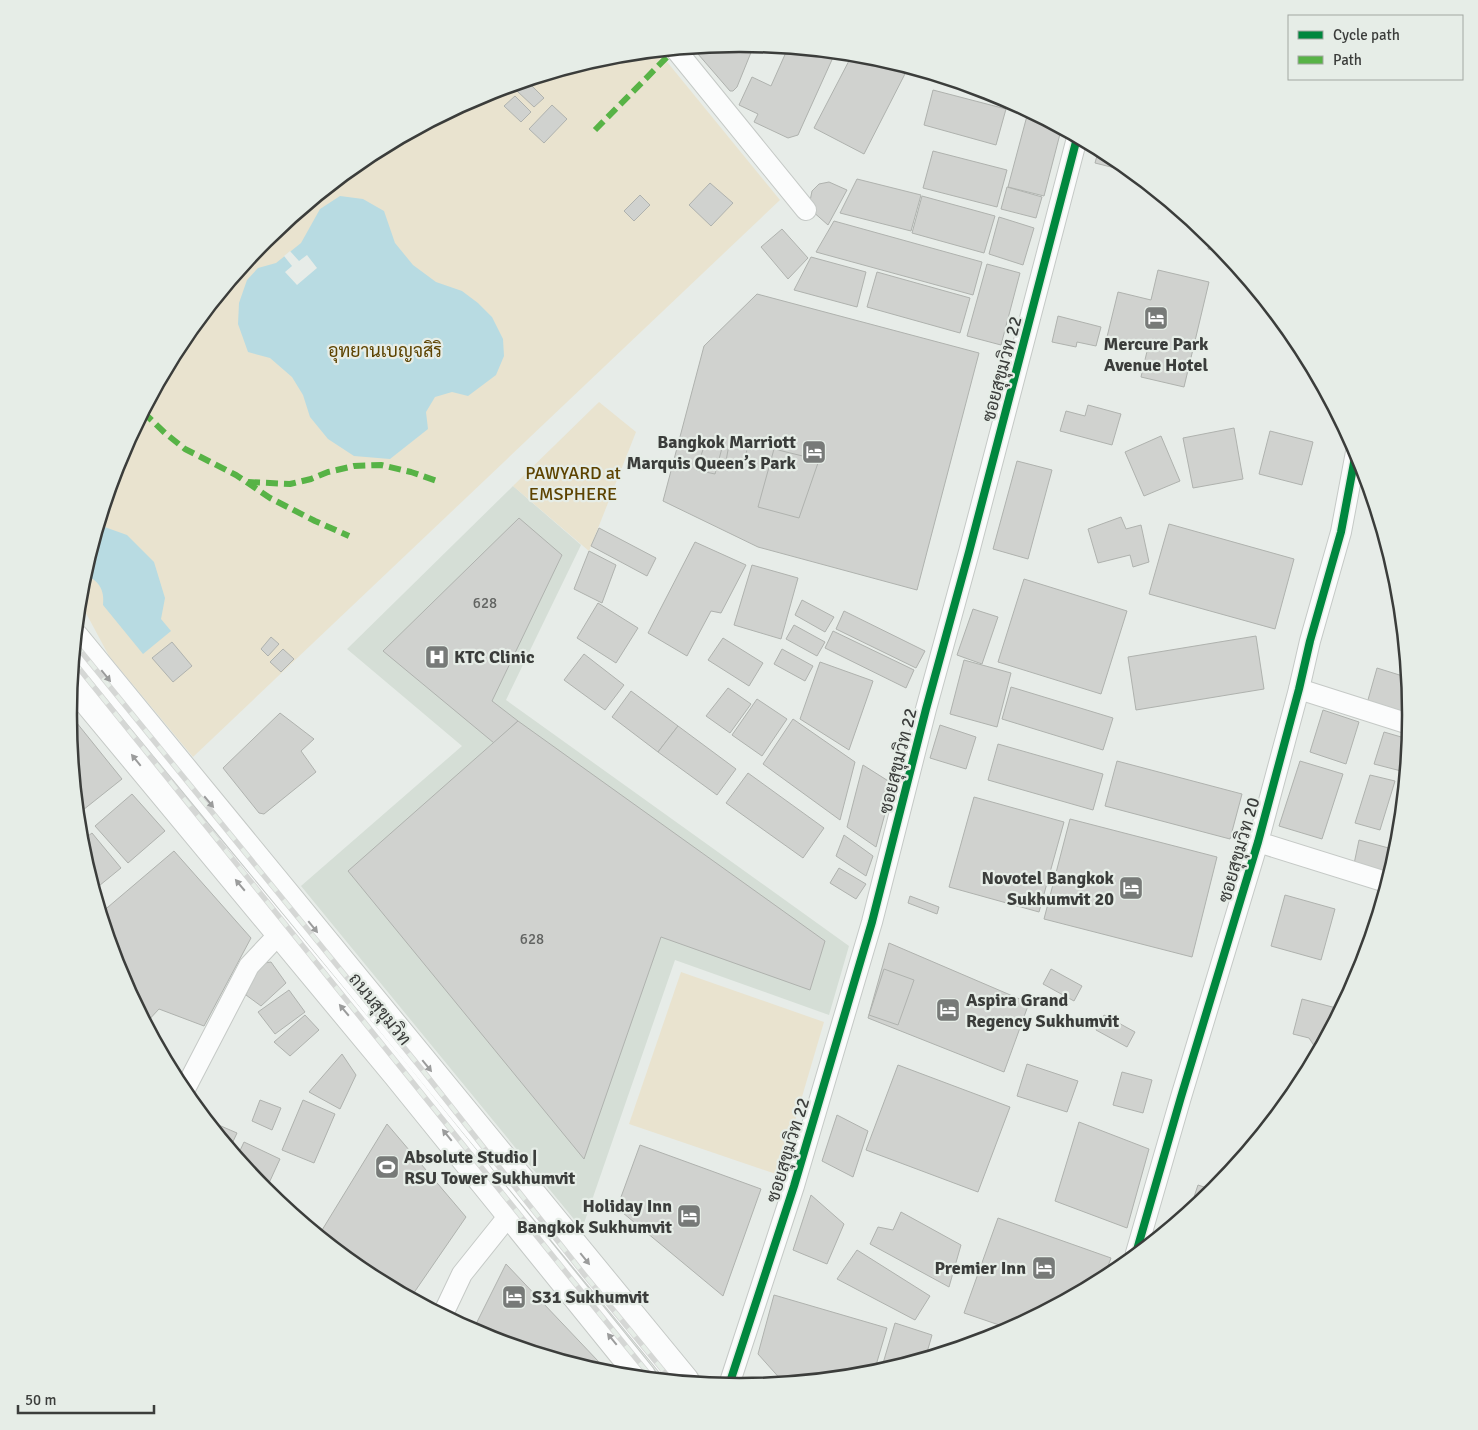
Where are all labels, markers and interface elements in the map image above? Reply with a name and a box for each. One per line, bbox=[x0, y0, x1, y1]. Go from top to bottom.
legend bbox=[1288, 15, 1463, 80]
text: Cycle path bbox=[1333, 26, 1400, 44]
text: Path bbox=[1333, 51, 1362, 69]
hotel icon: Mercure Park Avenue Hotel bbox=[1143, 305, 1169, 331]
street label: ซอยสุขุมวิท 22 bbox=[977, 314, 1028, 425]
place label: Mercure Park Avenue Hotel bbox=[1103, 333, 1209, 376]
park label: อุทยานเบญจสิริ bbox=[328, 340, 442, 363]
place label: Bangkok Marriott Marquis Queen’s Park bbox=[626, 431, 797, 474]
hotel icon: Bangkok Marriott Marquis Queen’s Park bbox=[801, 439, 827, 465]
park label: PAWYARD at EMSPHERE bbox=[525, 462, 621, 505]
house number: 628 bbox=[473, 594, 497, 612]
hospital icon: KTC Clinic bbox=[424, 644, 450, 670]
place label: KTC Clinic bbox=[454, 646, 535, 668]
one-way arrow bbox=[101, 669, 112, 682]
street label: ซอยสุขุมวิท 22 bbox=[874, 706, 923, 817]
one-way arrow bbox=[130, 754, 141, 767]
one-way arrow bbox=[203, 795, 215, 807]
street label: ซอยสุขุมวิท 20 bbox=[1213, 795, 1265, 905]
place label: Novotel Bangkok Sukhumvit 20 bbox=[982, 867, 1115, 910]
hotel icon: Novotel Bangkok Sukhumvit 20 bbox=[1118, 875, 1144, 901]
one-way arrow bbox=[234, 879, 246, 891]
one-way arrow bbox=[307, 920, 318, 933]
house number: 628 bbox=[520, 930, 544, 948]
street label: ถนนสุขุมวิท bbox=[343, 968, 416, 1050]
place label: Aspira Grand Regency Sukhumvit bbox=[966, 989, 1119, 1032]
hotel icon: Aspira Grand Regency Sukhumvit bbox=[935, 997, 961, 1023]
one-way arrow bbox=[338, 1004, 350, 1016]
one-way arrow bbox=[421, 1059, 432, 1072]
street label: ซอยสุขุมวิท 22 bbox=[762, 1095, 815, 1205]
one-way arrow bbox=[441, 1129, 452, 1142]
place label: Absolute Studio | RSU Tower Sukhumvit bbox=[404, 1146, 576, 1189]
sports icon: Absolute Studio | RSU Tower Sukhumvit bbox=[374, 1154, 400, 1180]
place label: Holiday Inn Bangkok Sukhumvit bbox=[517, 1195, 672, 1238]
hotel icon: Holiday Inn Bangkok Sukhumvit bbox=[676, 1203, 702, 1229]
one-way arrow bbox=[579, 1253, 590, 1266]
hotel icon: Premier Inn bbox=[1031, 1255, 1057, 1281]
place label: Premier Inn bbox=[934, 1257, 1026, 1279]
hotel icon: S31 Sukhumvit bbox=[501, 1284, 527, 1310]
place label: S31 Sukhumvit bbox=[532, 1286, 649, 1308]
one-way arrow bbox=[606, 1333, 617, 1346]
scale bar bbox=[18, 1382, 154, 1414]
text: 50 m bbox=[25, 1391, 56, 1409]

